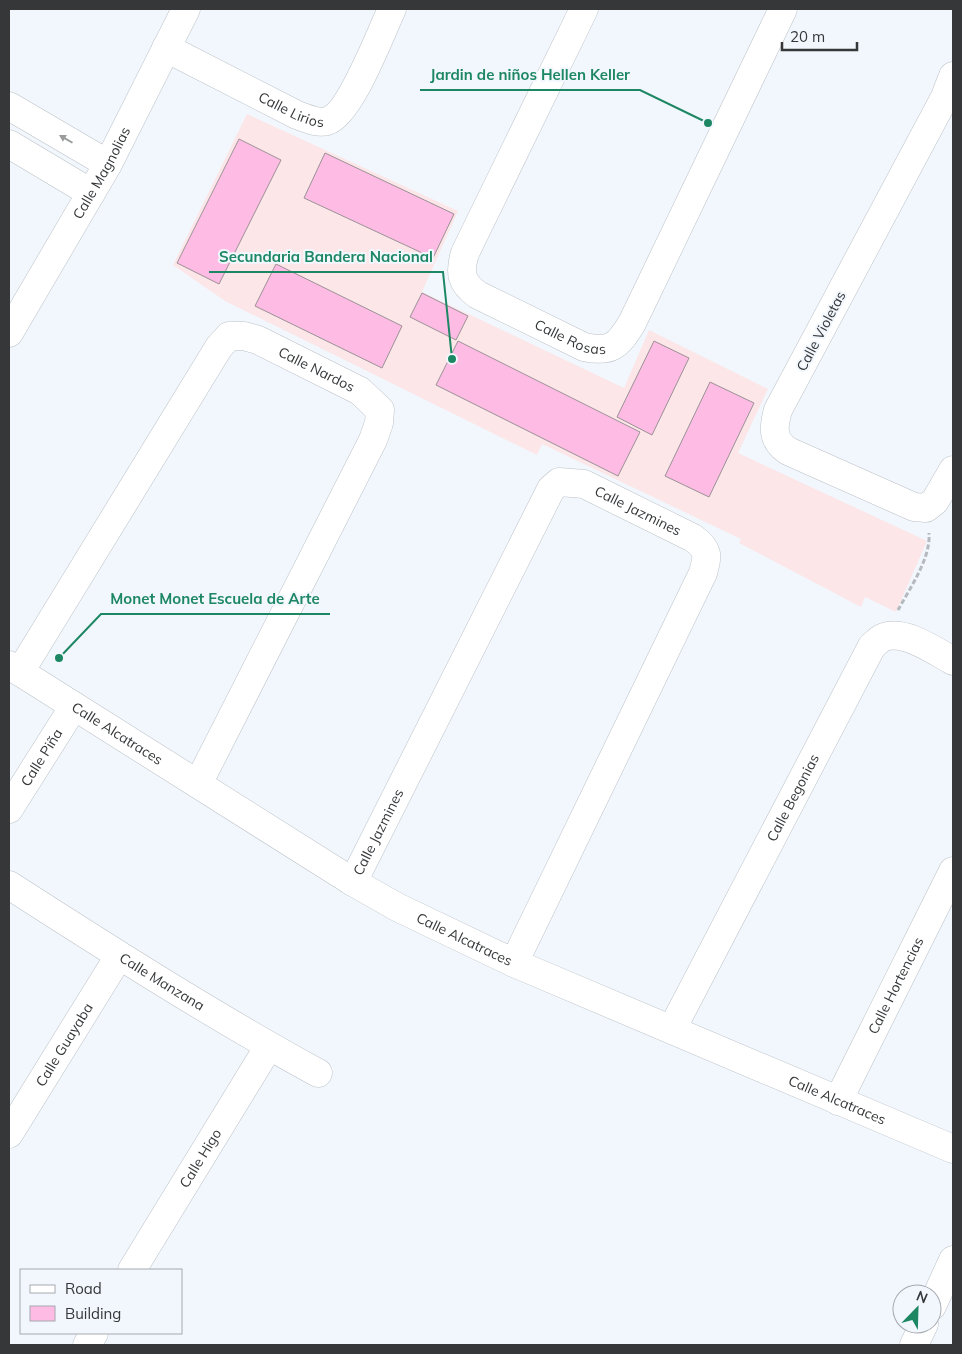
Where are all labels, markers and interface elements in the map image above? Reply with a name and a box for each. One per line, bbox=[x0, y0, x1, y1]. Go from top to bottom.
scale bar bbox=[782, 20, 857, 52]
text: 20 m bbox=[790, 27, 825, 46]
callout: Jardin de niños Hellen Keller bbox=[420, 60, 640, 90]
text: Jardin de niños Hellen Keller bbox=[430, 65, 630, 84]
street label: Calle Lirios bbox=[255, 88, 324, 131]
street label: Calle Magnolias bbox=[69, 124, 134, 222]
one-way arrow bbox=[60, 135, 73, 144]
callout: Secundaria Bandera Nacional bbox=[209, 242, 443, 272]
text: Secundaria Bandera Nacional bbox=[219, 247, 433, 266]
street label: Calle Violetas bbox=[792, 288, 850, 374]
street label: Calle Rosas bbox=[532, 315, 607, 358]
street label: Calle Nardos bbox=[275, 343, 358, 396]
street label: Calle Jazmines bbox=[592, 482, 684, 540]
callout: Monet Monet Escuela de Arte bbox=[101, 584, 330, 614]
text: Monet Monet Escuela de Arte bbox=[110, 589, 320, 608]
street label: Calle Alcatraces bbox=[68, 698, 166, 769]
street label: Calle Piña bbox=[17, 725, 66, 790]
street label: Calle Begonias bbox=[763, 751, 823, 844]
street label: Calle Jazmines bbox=[349, 786, 408, 878]
street label: Calle Alcatraces bbox=[413, 909, 515, 970]
street label: Calle Hortencias bbox=[864, 934, 928, 1037]
street label: Calle Manzana bbox=[116, 949, 208, 1015]
street label: Calle Guayaba bbox=[32, 1000, 97, 1090]
street label: Calle Alcatraces bbox=[786, 1071, 889, 1129]
street label: Calle Higo bbox=[175, 1125, 225, 1191]
legend bbox=[20, 1269, 182, 1334]
text: Road bbox=[65, 1279, 102, 1298]
north arrow bbox=[892, 1284, 942, 1334]
text: N bbox=[914, 1287, 930, 1307]
text: Building bbox=[65, 1304, 121, 1323]

